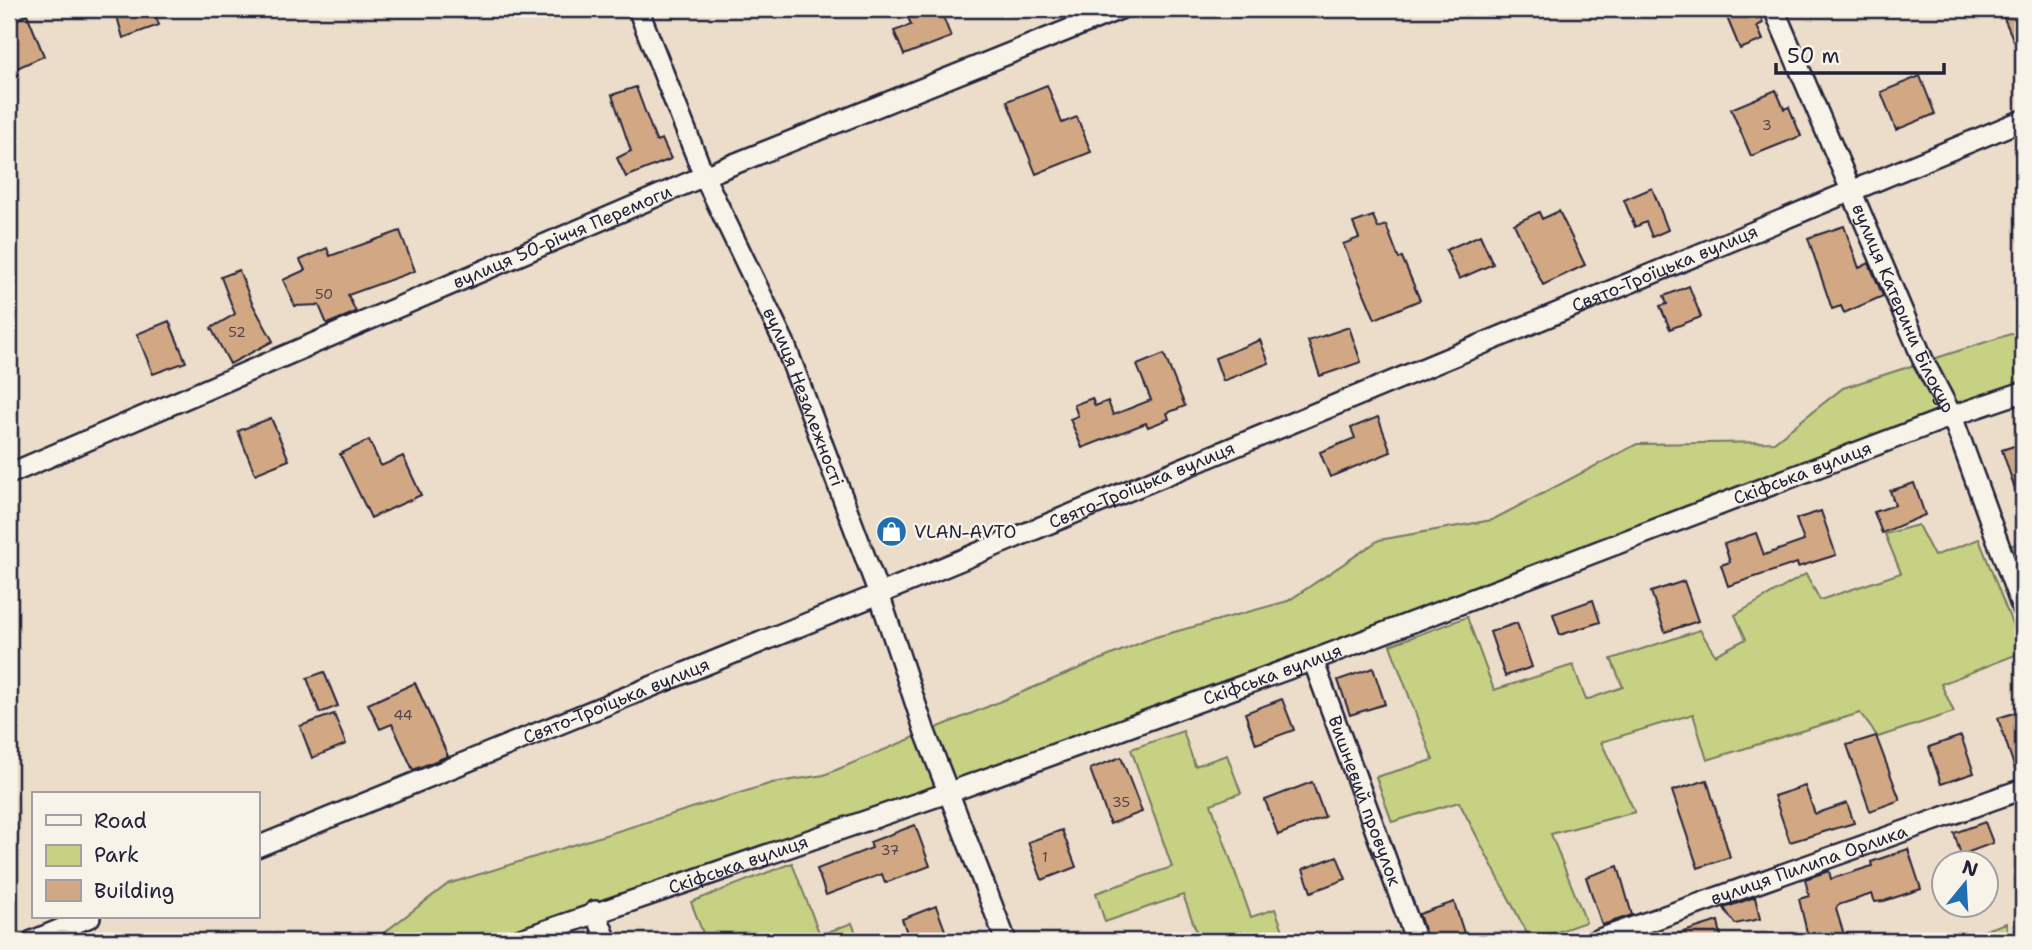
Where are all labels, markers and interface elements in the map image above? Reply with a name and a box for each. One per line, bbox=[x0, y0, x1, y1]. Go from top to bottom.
scale bar bbox=[1776, 32, 1944, 76]
text: 50 m bbox=[1787, 42, 1840, 70]
house number: 3 bbox=[1762, 116, 1772, 134]
street label: вулиця 50-річчя Перемоги bbox=[449, 179, 676, 294]
street label: вулиця Катерини Білокур bbox=[1846, 200, 1960, 417]
street label: Свято-Троїцька вулиця bbox=[1568, 219, 1761, 318]
house number: 50 bbox=[315, 285, 333, 303]
street label: вулиця Незалежності bbox=[757, 304, 849, 490]
house number: 52 bbox=[228, 323, 246, 341]
street label: Свято-Троїцька вулиця bbox=[1045, 436, 1239, 534]
street label: Скіфська вулиця bbox=[1730, 436, 1875, 510]
shop icon: VLAN-AVTO bbox=[874, 515, 908, 549]
place label: VLAN-AVTO bbox=[914, 520, 1016, 544]
street label: Скіфська вулиця bbox=[1200, 638, 1345, 711]
street label: Свято-Троїцька вулиця bbox=[520, 652, 713, 749]
house number: 44 bbox=[393, 706, 413, 724]
street label: Вишневий провулок bbox=[1322, 712, 1407, 890]
legend bbox=[32, 792, 259, 918]
house number: 35 bbox=[1112, 793, 1130, 811]
text: Road bbox=[94, 807, 147, 835]
street label: вулиця Пилипа Орлика bbox=[1707, 819, 1910, 911]
street label: Скіфська вулиця bbox=[665, 829, 811, 900]
text: Park bbox=[94, 841, 139, 869]
house number: 37 bbox=[881, 841, 899, 859]
house number: 1 bbox=[1042, 848, 1048, 866]
north arrow bbox=[1930, 848, 2000, 918]
text: N bbox=[1959, 854, 1981, 883]
text: Building bbox=[94, 877, 174, 905]

